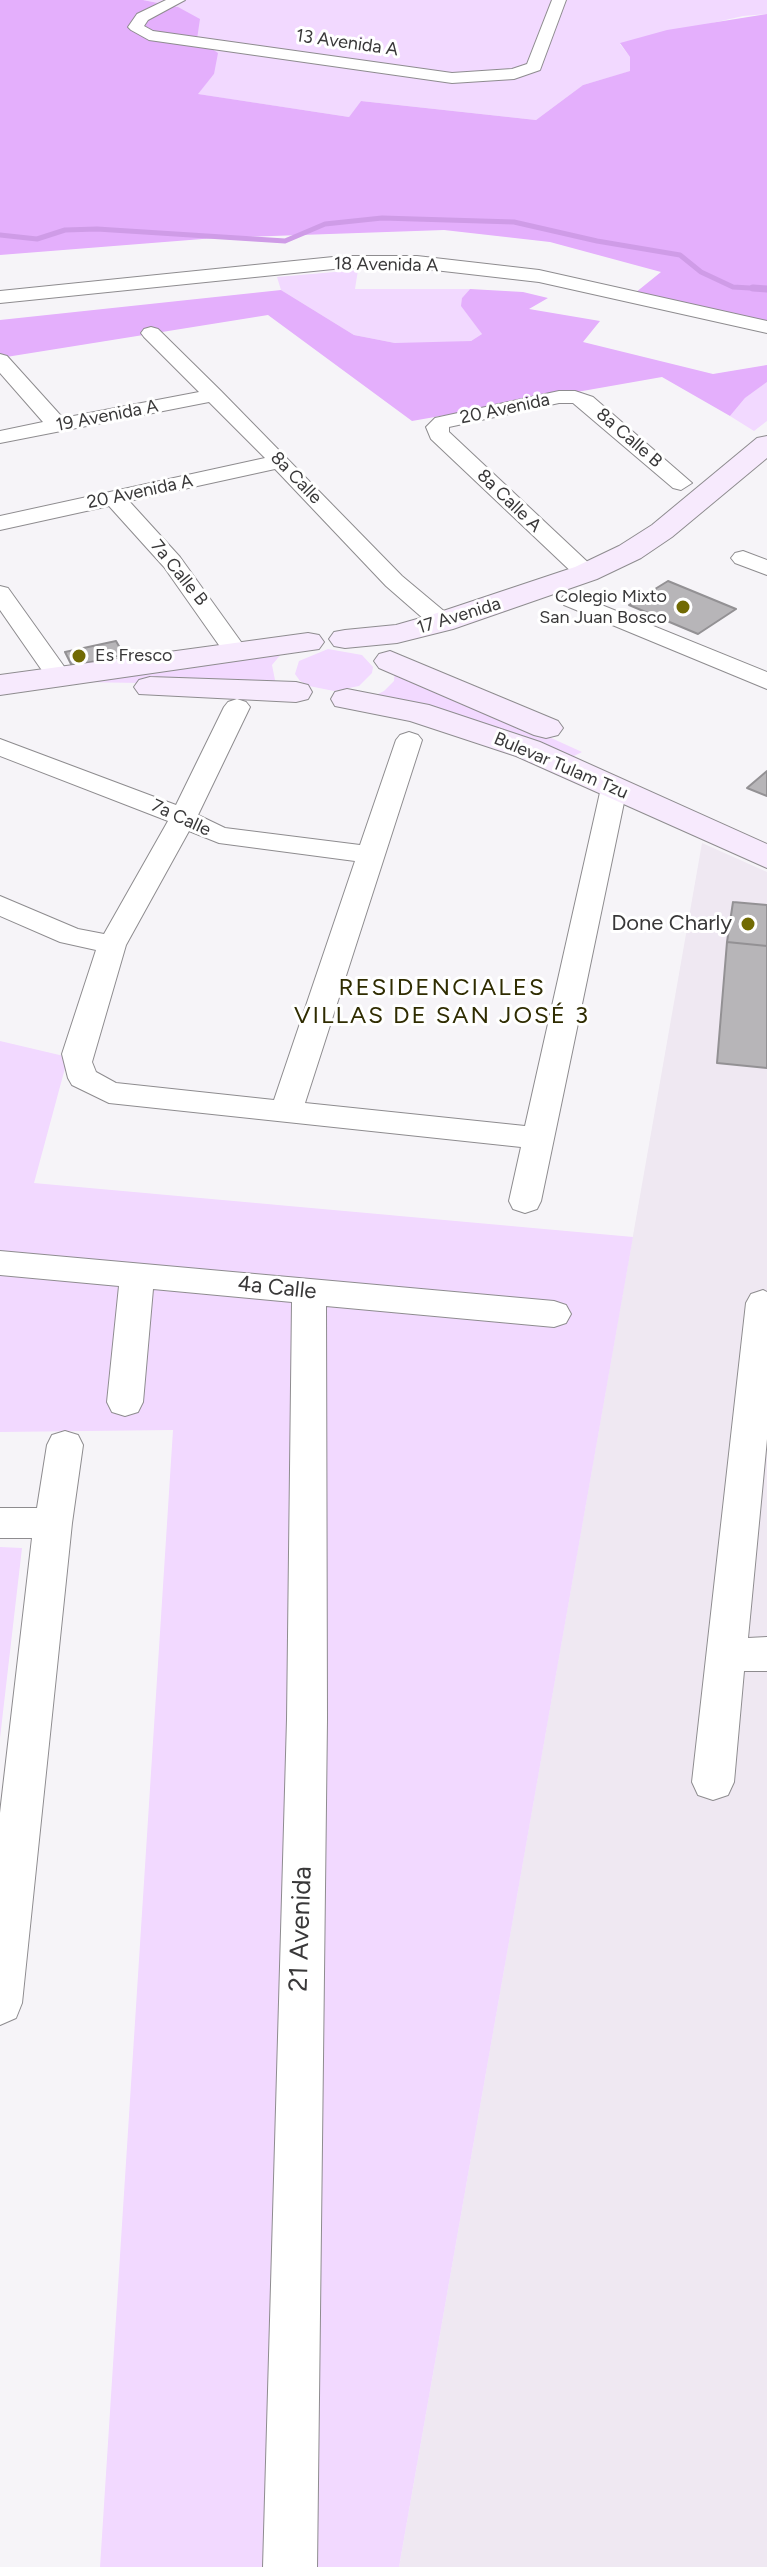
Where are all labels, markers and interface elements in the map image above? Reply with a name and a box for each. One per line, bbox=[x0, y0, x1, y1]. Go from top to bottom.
street label: 13 Avenida A bbox=[294, 25, 400, 61]
street label: 18 Avenida A bbox=[334, 253, 438, 277]
street label: 20 Avenida bbox=[458, 389, 552, 429]
street label: 19 Avenida A bbox=[54, 396, 160, 436]
street label: 8a Calle B bbox=[592, 404, 666, 472]
street label: 8a Calle bbox=[266, 447, 326, 509]
street label: 8a Calle A bbox=[472, 465, 546, 537]
street label: 20 Avenida A bbox=[85, 470, 195, 514]
street label: 7a Calle B bbox=[146, 536, 212, 610]
place label: Colegio Mixto San Juan Bosco bbox=[539, 586, 667, 628]
street label: 17 Avenida bbox=[415, 593, 503, 639]
marker: Colegio Mixto San Juan Bosco bbox=[674, 598, 692, 616]
place label: Es Fresco bbox=[95, 645, 173, 667]
marker: Es Fresco bbox=[70, 647, 88, 665]
street label: Bulevar Tulam Tzu bbox=[491, 728, 631, 804]
street label: 7a Calle bbox=[148, 795, 214, 841]
place label: Done Charly bbox=[611, 911, 732, 937]
marker: Done Charly bbox=[739, 915, 757, 933]
district label: RESIDENCIALES VILLAS DE SAN JOSÉ 3 bbox=[294, 974, 590, 1030]
street label: 4a Calle bbox=[236, 1271, 318, 1305]
street label: 21 Avenida bbox=[283, 1866, 319, 1992]

